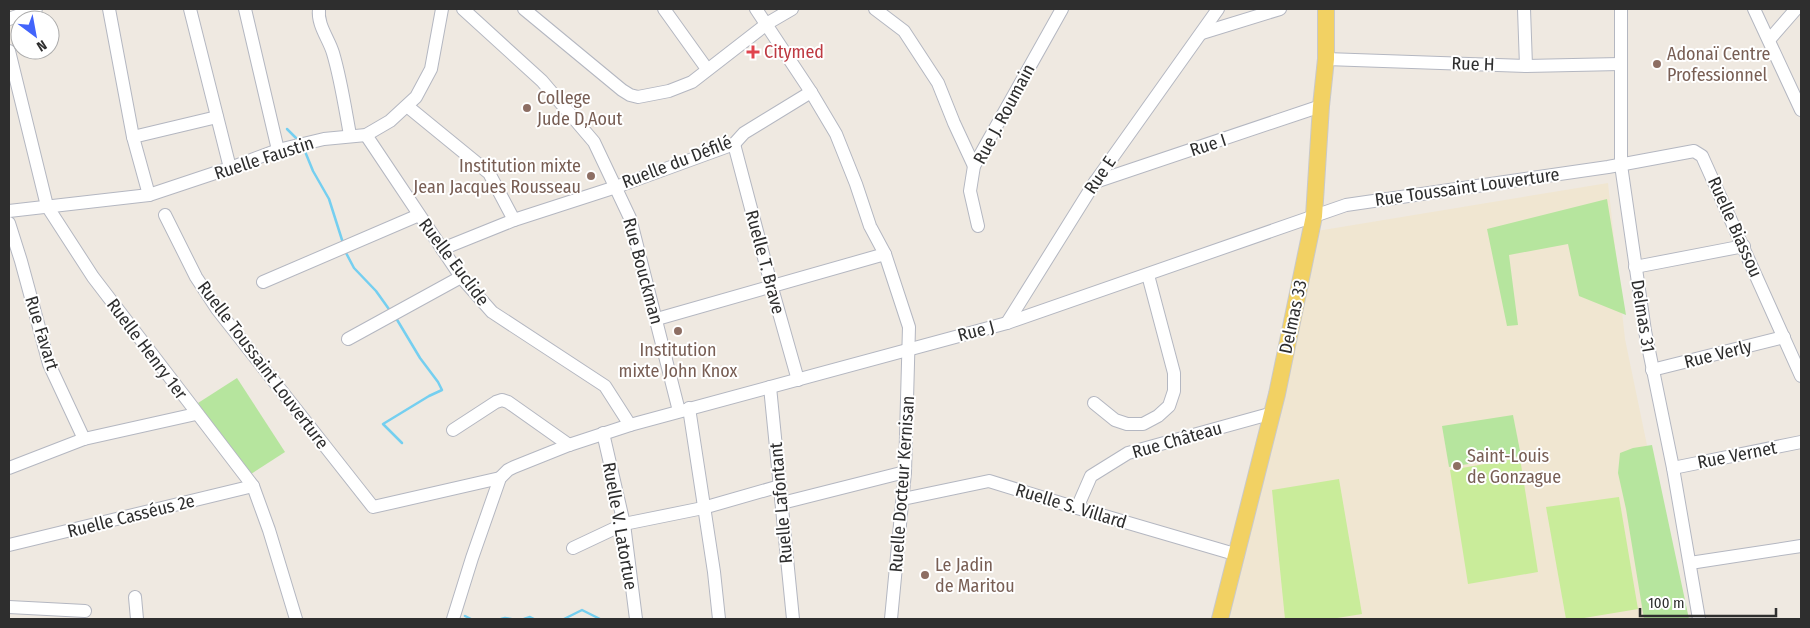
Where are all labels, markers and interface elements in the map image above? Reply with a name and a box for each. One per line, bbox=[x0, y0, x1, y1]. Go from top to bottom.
north arrow bbox=[10, 10, 60, 60]
text: N bbox=[34, 36, 50, 55]
place label: Citymed bbox=[764, 41, 824, 63]
place label: Adonaï Centre Professionnel bbox=[1667, 43, 1770, 86]
marker: Citymed bbox=[746, 45, 760, 59]
street label: Rue H bbox=[1451, 52, 1495, 76]
marker: Adonaï Centre Professionnel bbox=[1651, 58, 1663, 70]
street label: Rue J. Roumain bbox=[968, 60, 1040, 168]
place label: College Jude D,Aout bbox=[537, 87, 622, 130]
marker: College Jude D,Aout bbox=[521, 102, 533, 114]
street label: Rue I bbox=[1187, 129, 1229, 161]
street label: Ruelle du Défilé bbox=[619, 131, 735, 193]
street label: Ruelle Faustin bbox=[211, 132, 317, 184]
street label: Rue E bbox=[1079, 152, 1121, 198]
place label: Institution mixte Jean Jacques Rousseau bbox=[413, 155, 581, 198]
street label: Rue Toussaint Louverture bbox=[1373, 163, 1561, 211]
marker: Institution mixte Jean Jacques Rousseau bbox=[585, 170, 597, 182]
street label: Ruelle Biassou bbox=[1703, 173, 1767, 281]
street label: Ruelle T. Brave bbox=[741, 208, 789, 317]
street label: Ruelle Euclide bbox=[414, 214, 494, 310]
street label: Rue Bouckman bbox=[618, 215, 668, 327]
street label: Ruelle Toussaint Louverture bbox=[193, 277, 333, 453]
street label: Delmas 33 bbox=[1274, 278, 1312, 356]
street label: Delmas 31 bbox=[1626, 278, 1660, 354]
street label: Rue Favart bbox=[20, 293, 64, 373]
street label: Ruelle Henry 1er bbox=[102, 294, 193, 404]
street label: Rue J bbox=[955, 316, 997, 346]
marker: Institution mixte John Knox bbox=[672, 325, 684, 337]
street label: Rue Verly bbox=[1682, 335, 1754, 373]
place label: Institution mixte John Knox bbox=[619, 339, 737, 382]
street label: Ruelle Docteur Kernisan bbox=[885, 395, 919, 573]
street label: Rue Château bbox=[1130, 417, 1224, 463]
street label: Rue Vernet bbox=[1695, 437, 1779, 473]
street label: Ruelle Lafontant bbox=[765, 441, 797, 565]
place label: Saint-Louis de Gonzague bbox=[1467, 445, 1561, 488]
street label: Ruelle V. Latortue bbox=[598, 460, 642, 592]
marker: Saint-Louis de Gonzague bbox=[1451, 460, 1463, 472]
street label: Ruelle S. Villard bbox=[1013, 479, 1129, 533]
street label: Ruelle Casséus 2e bbox=[65, 490, 197, 542]
place label: Le Jadin de Maritou bbox=[935, 554, 1015, 597]
marker: Le Jadin de Maritou bbox=[919, 569, 931, 581]
scale bar bbox=[1640, 586, 1776, 618]
text: 100 m bbox=[1648, 594, 1685, 612]

